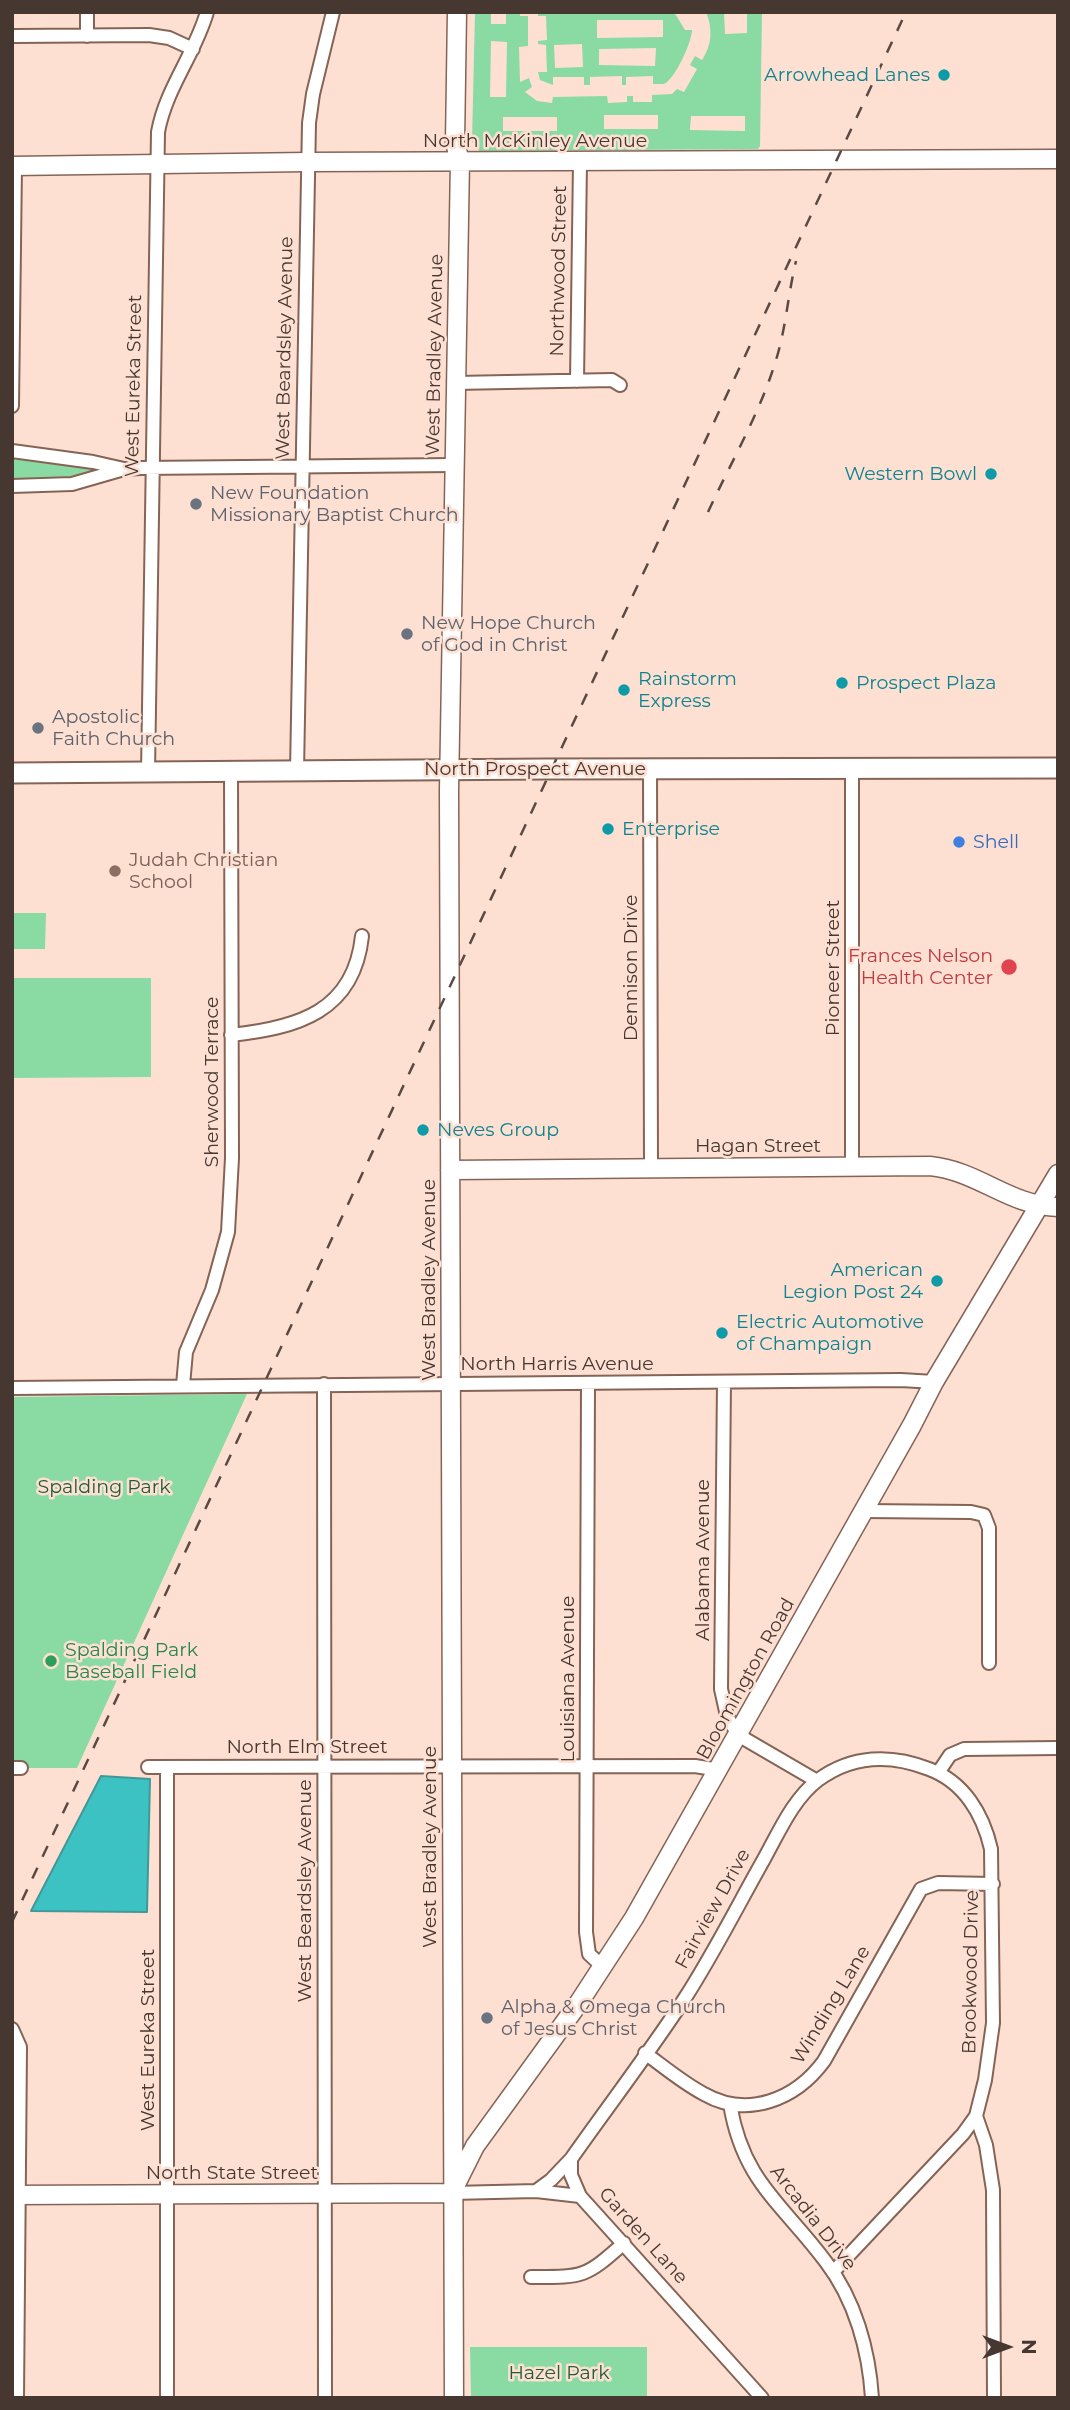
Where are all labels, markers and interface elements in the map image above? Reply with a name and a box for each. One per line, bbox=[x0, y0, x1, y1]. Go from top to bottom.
place label: Arrowhead Lanes bbox=[764, 64, 930, 86]
marker: Arrowhead Lanes bbox=[936, 67, 952, 83]
street label: North McKinley Avenue bbox=[423, 130, 647, 152]
street label: Northwood Street bbox=[546, 185, 572, 357]
street label: West Beardsley Avenue bbox=[272, 236, 298, 460]
street label: West Bradley Avenue bbox=[422, 254, 448, 456]
street label: West Eureka Street bbox=[121, 295, 147, 477]
place label: Western Bowl bbox=[844, 463, 977, 485]
marker: Western Bowl bbox=[983, 466, 999, 482]
place label: New Foundation Missionary Baptist Church bbox=[210, 482, 459, 526]
marker: New Foundation Missionary Baptist Church bbox=[188, 496, 204, 512]
place label: New Hope Church of God in Christ bbox=[421, 612, 596, 656]
marker: New Hope Church of God in Christ bbox=[399, 626, 415, 642]
place label: Rainstorm Express bbox=[638, 668, 737, 712]
place label: Prospect Plaza bbox=[856, 672, 997, 694]
marker: Prospect Plaza bbox=[834, 675, 850, 691]
marker: Rainstorm Express bbox=[616, 682, 632, 698]
place label: Apostolic Faith Church bbox=[52, 706, 175, 750]
marker: Apostolic Faith Church bbox=[30, 720, 46, 736]
street label: North Prospect Avenue bbox=[424, 758, 646, 780]
place label: Enterprise bbox=[622, 818, 720, 840]
marker: Enterprise bbox=[600, 821, 616, 837]
place label: Shell bbox=[973, 831, 1019, 853]
marker: Shell bbox=[951, 834, 967, 850]
place label: Judah Christian School bbox=[129, 849, 278, 893]
marker: Judah Christian School bbox=[107, 863, 123, 879]
street label: Dennison Drive bbox=[620, 895, 642, 1041]
street label: Pioneer Street bbox=[822, 900, 844, 1036]
place label: Frances Nelson Health Center bbox=[848, 945, 993, 989]
marker: Frances Nelson Health Center bbox=[999, 957, 1019, 977]
street label: Sherwood Terrace bbox=[201, 997, 223, 1167]
place label: Neves Group bbox=[437, 1119, 559, 1141]
marker: Neves Group bbox=[415, 1122, 431, 1138]
street label: Hagan Street bbox=[695, 1135, 821, 1157]
street label: West Bradley Avenue bbox=[418, 1179, 440, 1381]
place label: American Legion Post 24 bbox=[782, 1259, 923, 1303]
marker: American Legion Post 24 bbox=[929, 1273, 945, 1289]
place label: Electric Automotive of Champaign bbox=[736, 1311, 924, 1355]
marker: Electric Automotive of Champaign bbox=[714, 1325, 730, 1341]
street label: North Harris Avenue bbox=[460, 1353, 654, 1375]
park label: Spalding Park bbox=[37, 1476, 171, 1498]
street label: Alabama Avenue bbox=[692, 1479, 714, 1641]
street label: Bloomington Road bbox=[692, 1594, 800, 1764]
street label: Louisiana Avenue bbox=[557, 1595, 579, 1763]
place label: Spalding Park Baseball Field bbox=[65, 1639, 198, 1683]
marker: Spalding Park Baseball Field bbox=[43, 1653, 59, 1669]
street label: North Elm Street bbox=[226, 1736, 388, 1758]
street label: West Bradley Avenue bbox=[419, 1746, 441, 1948]
street label: West Beardsley Avenue bbox=[294, 1779, 316, 2003]
street label: Fairview Drive bbox=[671, 1845, 755, 1973]
street label: Brookwood Drive bbox=[958, 1890, 984, 2054]
street label: Winding Lane bbox=[787, 1942, 875, 2068]
street label: West Eureka Street bbox=[137, 1949, 159, 2131]
place label: Alpha & Omega Church of Jesus Christ bbox=[501, 1996, 726, 2040]
marker: Alpha & Omega Church of Jesus Christ bbox=[479, 2010, 495, 2026]
street label: Arcadia Drive bbox=[765, 2161, 861, 2275]
street label: North State Street bbox=[146, 2162, 318, 2184]
street label: Garden Lane bbox=[594, 2183, 692, 2289]
north arrow bbox=[972, 2312, 1042, 2382]
text: N bbox=[1017, 2339, 1040, 2355]
park label: Hazel Park bbox=[508, 2362, 610, 2384]

